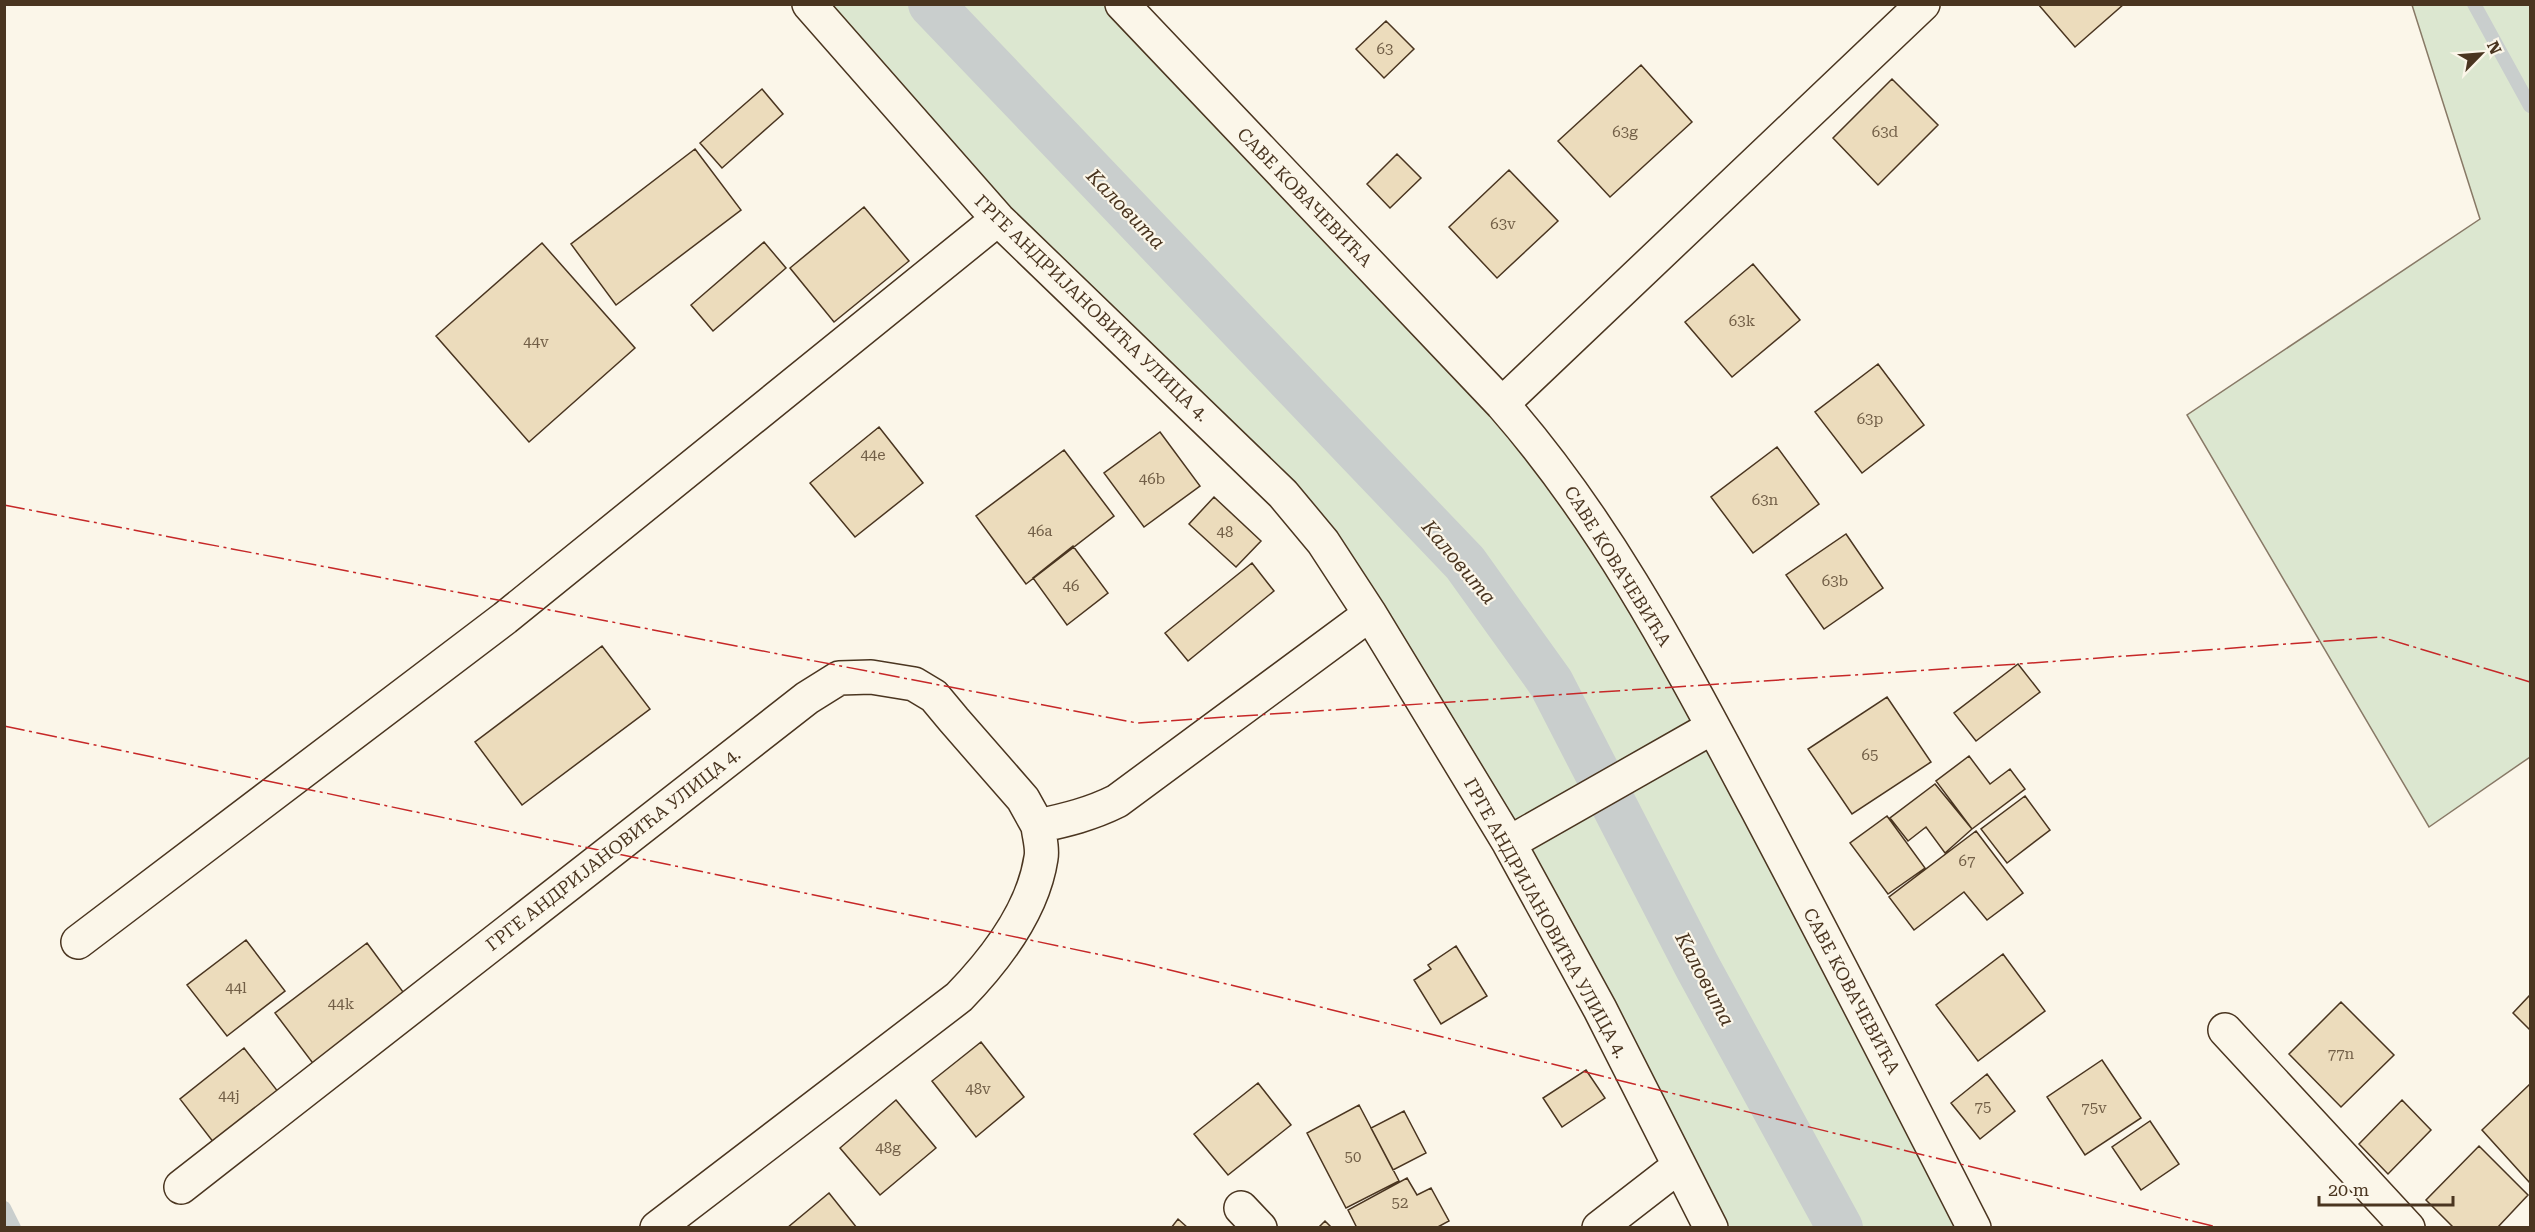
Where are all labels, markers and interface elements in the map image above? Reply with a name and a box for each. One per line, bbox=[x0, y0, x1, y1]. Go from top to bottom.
north arrow bbox=[2451, 24, 2511, 84]
text: N bbox=[2483, 38, 2505, 57]
house number: 63 bbox=[1377, 40, 1393, 58]
street label: САВЕ КОВАЧЕВИЋА bbox=[1233, 123, 1377, 271]
house number: 63g bbox=[1612, 123, 1638, 141]
house number: 63d bbox=[1872, 123, 1899, 141]
water label: Каловита bbox=[1081, 163, 1170, 254]
street label: ГРГЕ АНДРИЈАНОВИЋА УЛИЦА 4. bbox=[971, 190, 1213, 426]
house number: 63v bbox=[1490, 215, 1516, 233]
house number: 63k bbox=[1729, 312, 1756, 330]
house number: 44v bbox=[523, 333, 549, 351]
house number: 63p bbox=[1857, 410, 1883, 428]
house number: 44e bbox=[860, 446, 886, 464]
house number: 46b bbox=[1139, 470, 1165, 488]
street label: САВЕ КОВАЧЕВИЋА bbox=[1560, 482, 1676, 650]
house number: 63n bbox=[1752, 491, 1779, 509]
water label: Каловита bbox=[1416, 514, 1501, 609]
house number: 46a bbox=[1028, 522, 1052, 540]
house number: 48 bbox=[1217, 523, 1233, 541]
house number: 63b bbox=[1822, 572, 1848, 590]
house number: 46 bbox=[1063, 577, 1079, 595]
street label: ГРГЕ АНДРИЈАНОВИЋА УЛИЦА 4. bbox=[482, 743, 744, 955]
house number: 65 bbox=[1862, 746, 1878, 764]
street label: ГРГЕ АНДРИЈАНОВИЋА УЛИЦА 4. bbox=[1460, 774, 1632, 1062]
house number: 67 bbox=[1959, 852, 1975, 870]
street label: САВЕ КОВАЧЕВИЋА bbox=[1799, 904, 1905, 1078]
water label: Каловита bbox=[1670, 927, 1740, 1030]
house number: 44l bbox=[225, 979, 247, 997]
house number: 44k bbox=[328, 995, 355, 1013]
house number: 77n bbox=[2328, 1045, 2355, 1063]
house number: 48v bbox=[965, 1080, 991, 1098]
house number: 44j bbox=[218, 1087, 240, 1105]
house number: 75 bbox=[1975, 1098, 1991, 1116]
house number: 75v bbox=[2081, 1099, 2107, 1117]
house number: 48g bbox=[875, 1139, 901, 1157]
house number: 50 bbox=[1345, 1148, 1361, 1166]
scale bar bbox=[2319, 1169, 2452, 1207]
text: 20 m bbox=[2328, 1179, 2369, 1200]
house number: 52 bbox=[1392, 1194, 1408, 1212]

